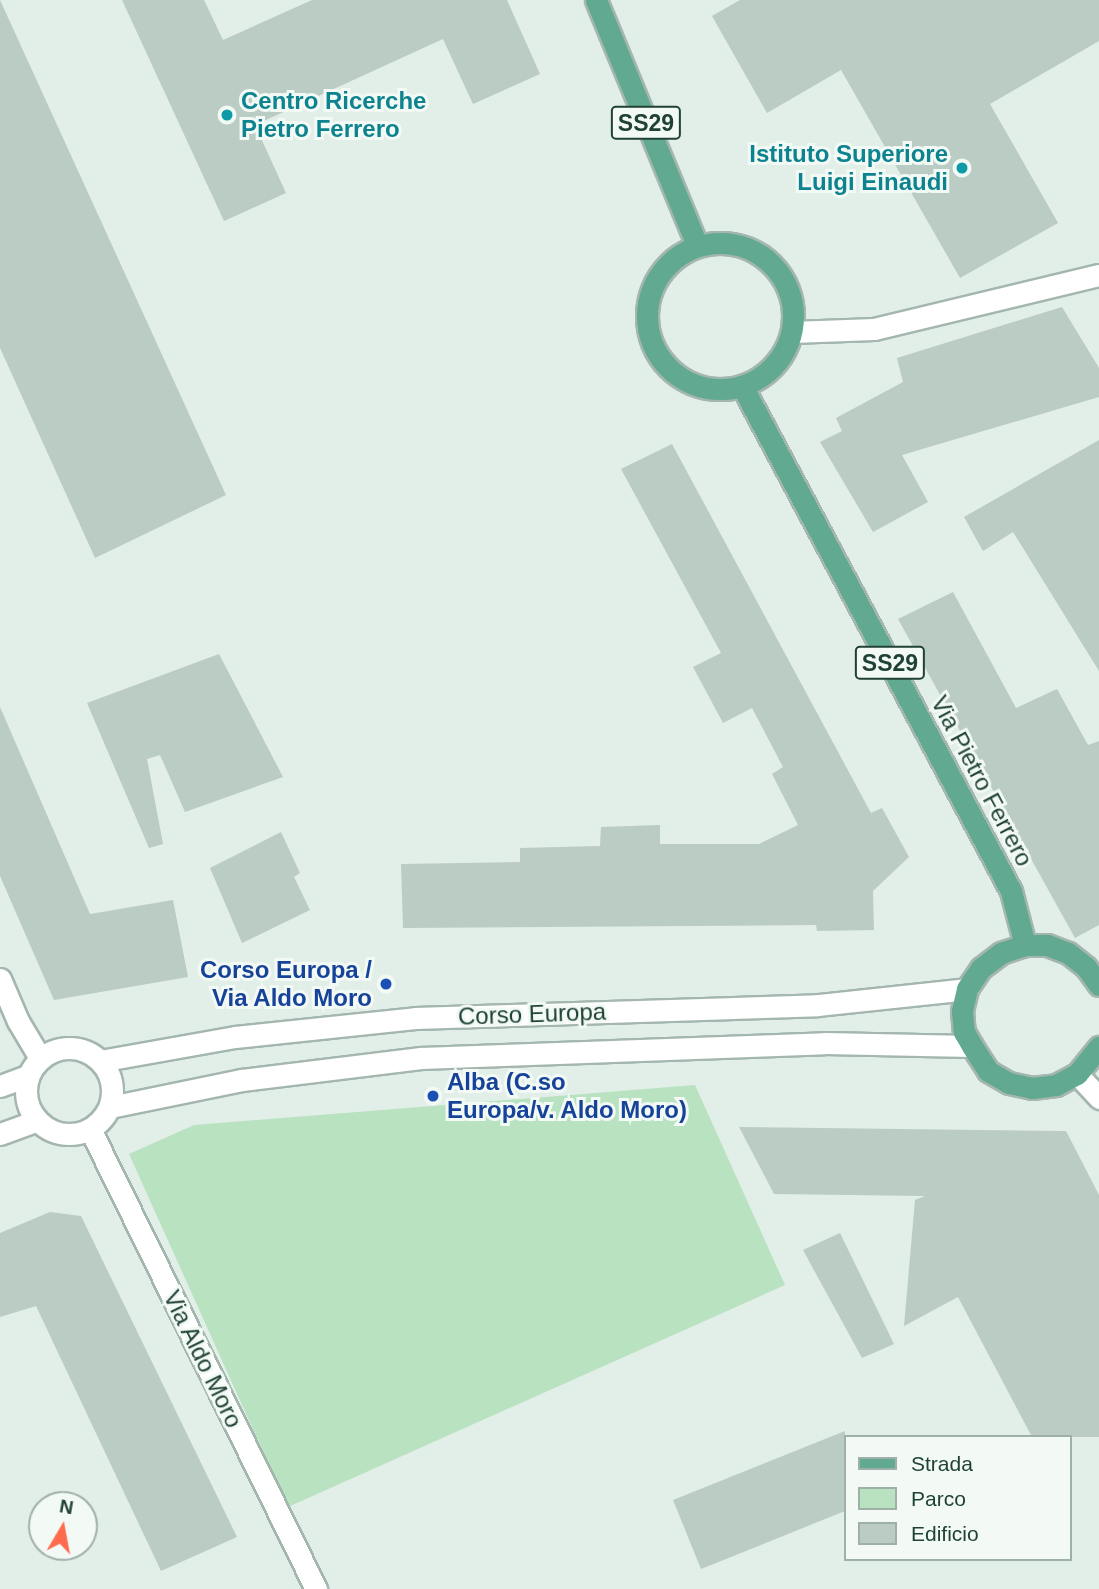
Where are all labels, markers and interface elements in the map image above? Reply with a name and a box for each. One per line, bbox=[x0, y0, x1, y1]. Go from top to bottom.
place label: Centro Ricerche Pietro Ferrero bbox=[241, 87, 426, 143]
road number: SS29 bbox=[609, 104, 683, 142]
marker: Centro Ricerche Pietro Ferrero bbox=[219, 107, 235, 123]
place label: Istituto Superiore Luigi Einaudi bbox=[749, 140, 948, 196]
marker: Istituto Superiore Luigi Einaudi bbox=[954, 160, 970, 176]
road number: SS29 bbox=[853, 643, 927, 682]
street label: Via Pietro Ferrero bbox=[925, 691, 1039, 871]
place label: Corso Europa / Via Aldo Moro bbox=[200, 956, 372, 1012]
marker: Corso Europa / Via Aldo Moro bbox=[378, 976, 394, 992]
street label: Corso Europa bbox=[458, 997, 606, 1031]
place label: Alba (C.so Europa/v. Aldo Moro) bbox=[447, 1068, 688, 1124]
marker: Alba (C.so Europa/v. Aldo Moro) bbox=[425, 1088, 441, 1104]
street label: Via Aldo Moro bbox=[157, 1285, 249, 1433]
legend bbox=[844, 1435, 1071, 1561]
text: Strada bbox=[911, 1452, 973, 1475]
text: Parco bbox=[911, 1487, 966, 1510]
north arrow bbox=[28, 1491, 98, 1561]
text: N bbox=[58, 1495, 75, 1518]
text: Edificio bbox=[911, 1522, 979, 1545]

